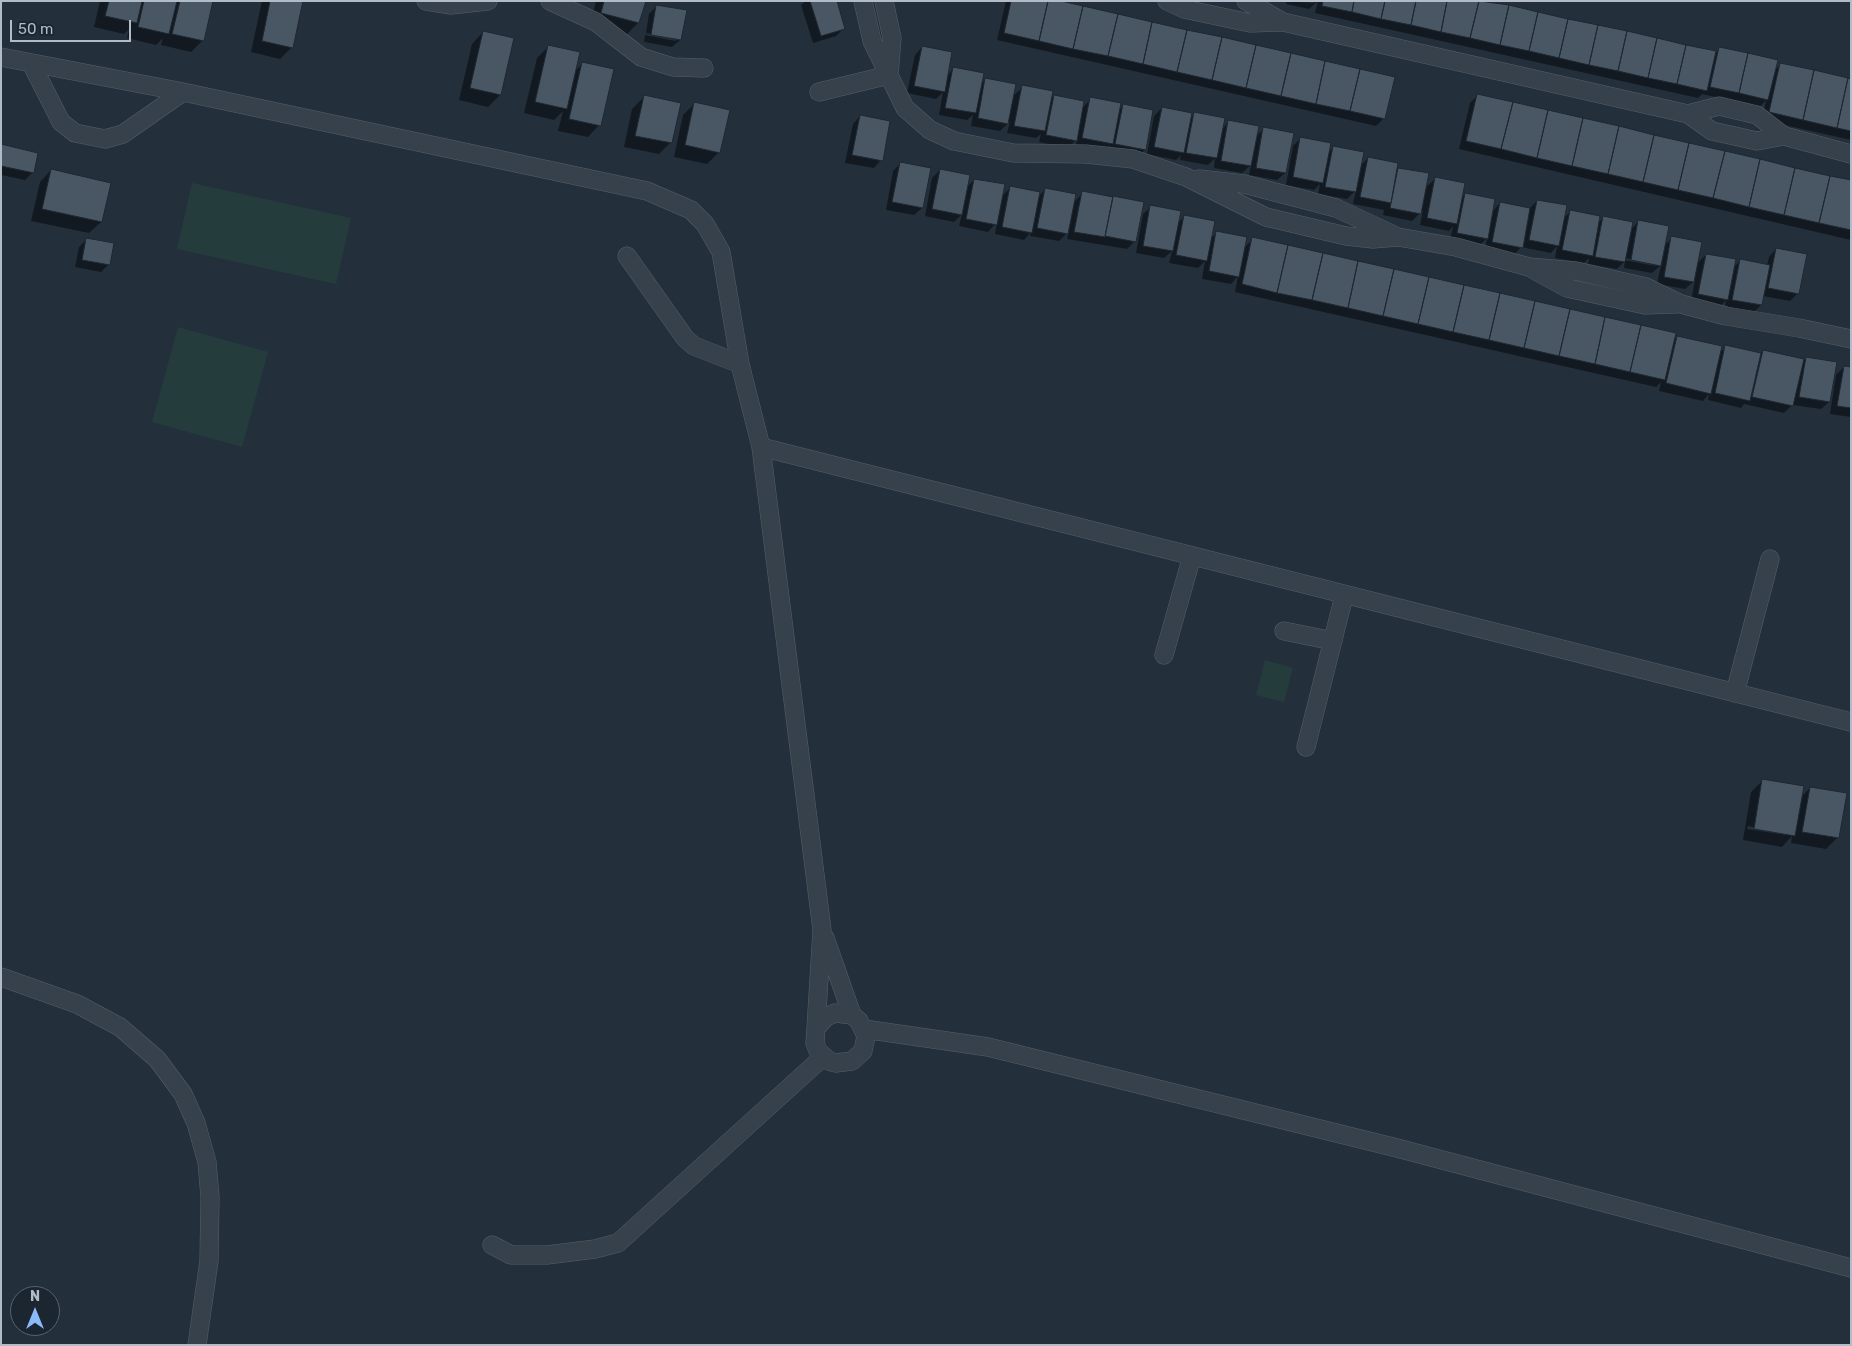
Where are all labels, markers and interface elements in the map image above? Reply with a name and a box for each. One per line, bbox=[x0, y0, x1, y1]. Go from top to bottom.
scale bar bbox=[12, 10, 134, 42]
text: 50 m bbox=[18, 20, 53, 38]
north arrow bbox=[10, 1286, 60, 1336]
text: N bbox=[30, 1288, 40, 1305]

